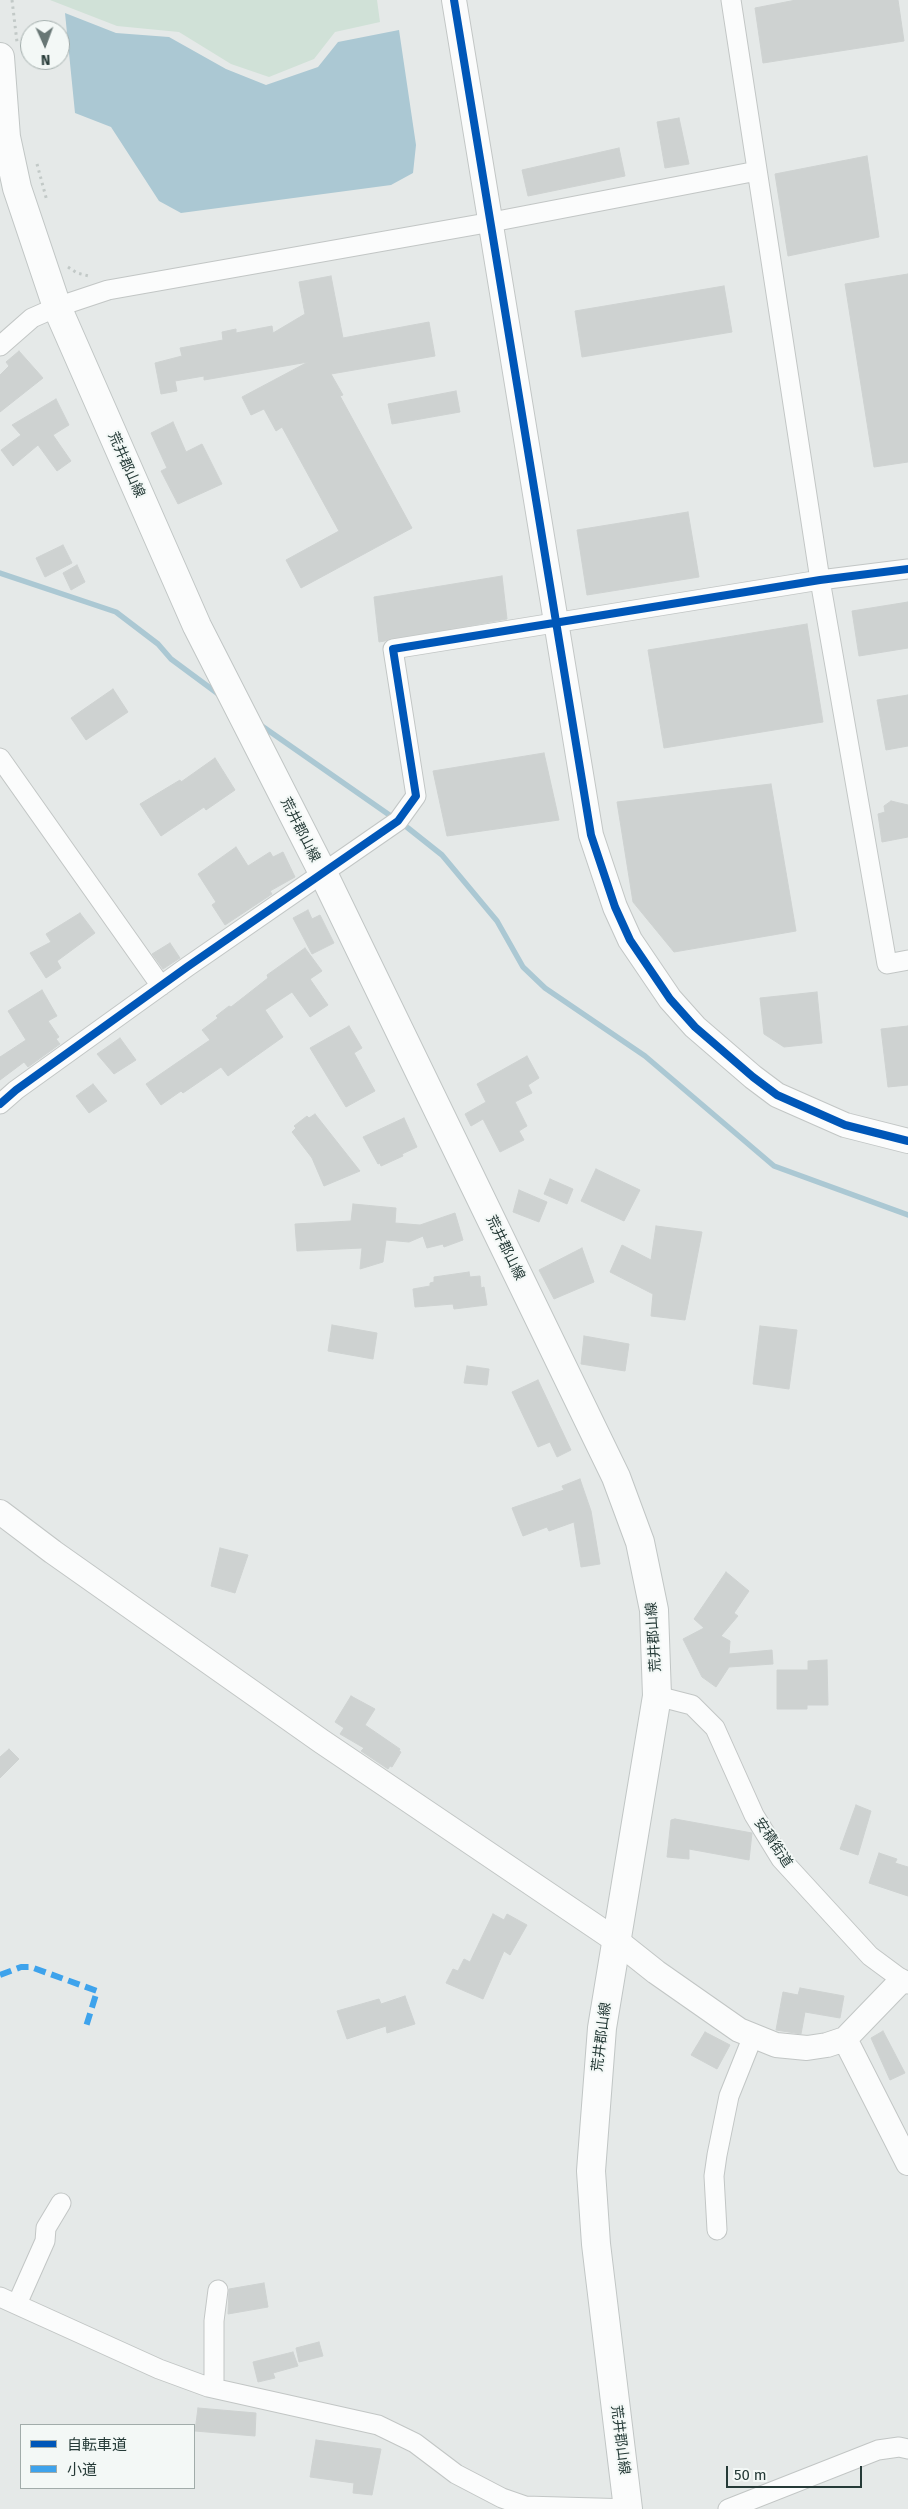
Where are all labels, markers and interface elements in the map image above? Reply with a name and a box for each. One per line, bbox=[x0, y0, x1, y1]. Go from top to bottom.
north arrow bbox=[20, 20, 70, 70]
text: N bbox=[41, 51, 50, 68]
street label: 荒井郡山線 bbox=[104, 430, 148, 500]
street label: 荒井郡山線 bbox=[277, 795, 323, 865]
street label: 荒井郡山線 bbox=[482, 1213, 528, 1283]
street label: 荒井郡山線 bbox=[643, 1601, 665, 1673]
street label: 安積街道 bbox=[750, 1815, 796, 1871]
street label: 荒井郡山線 bbox=[589, 2001, 615, 2073]
street label: 荒井郡山線 bbox=[607, 2404, 633, 2476]
legend bbox=[20, 2424, 195, 2489]
text: 自転車道 bbox=[67, 2436, 127, 2454]
scale bar bbox=[728, 2456, 864, 2488]
text: 小道 bbox=[67, 2461, 97, 2479]
text: 50 m bbox=[734, 2466, 767, 2484]

